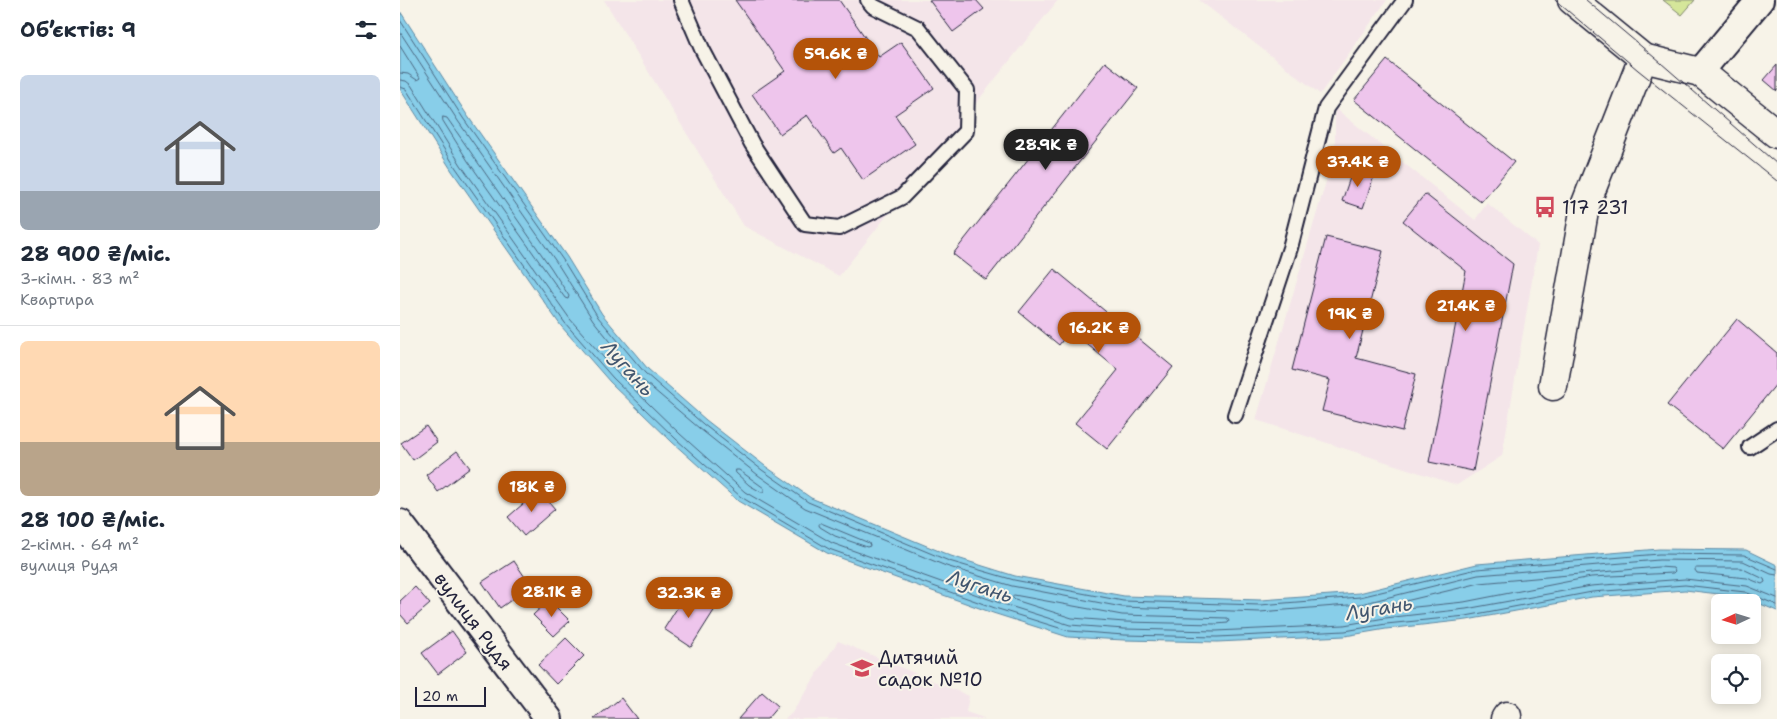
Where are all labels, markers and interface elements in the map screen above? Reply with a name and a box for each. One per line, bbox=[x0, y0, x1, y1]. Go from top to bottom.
text: Об’єктів: 9 bbox=[20, 16, 136, 44]
icon: filters bbox=[352, 16, 380, 44]
pin: 59.6K ₴ bbox=[790, 38, 882, 80]
text: 59.6K ₴ bbox=[804, 43, 868, 64]
icon: home bbox=[155, 108, 245, 198]
pin: 28.9K ₴ bbox=[1000, 128, 1092, 171]
text: 28.9K ₴ bbox=[1015, 134, 1077, 155]
pin: 37.4K ₴ bbox=[1312, 146, 1404, 188]
text: 37.4K ₴ bbox=[1327, 151, 1389, 172]
bus stop icon: 117 231 bbox=[1532, 194, 1558, 220]
place label: 117 231 bbox=[1562, 195, 1629, 220]
text: 28 900 ₴/міс. bbox=[20, 240, 171, 268]
text: 3-кімн. · 83 m² bbox=[20, 268, 140, 289]
text: Квартира bbox=[20, 289, 94, 310]
pin: 21.4K ₴ bbox=[1420, 290, 1512, 332]
text: 21.4K ₴ bbox=[1436, 295, 1496, 316]
pin: 19K ₴ bbox=[1315, 298, 1385, 340]
text: 19K ₴ bbox=[1327, 303, 1373, 324]
pin: 16.2K ₴ bbox=[1053, 312, 1145, 354]
text: 16.2K ₴ bbox=[1069, 317, 1129, 338]
water label: Лугань bbox=[595, 333, 660, 402]
icon: home bbox=[155, 373, 245, 463]
pin: 18K ₴ bbox=[497, 470, 567, 513]
text: 18K ₴ bbox=[509, 476, 555, 497]
text: 28 100 ₴/міс. bbox=[20, 506, 165, 534]
text: 2-кімн. · 64 m² bbox=[20, 534, 139, 555]
text: вулиця Рудя bbox=[20, 555, 118, 576]
water label: Лугань bbox=[943, 563, 1016, 609]
street label: вулиця Рудя bbox=[428, 567, 519, 675]
pin: 28.1K ₴ bbox=[506, 576, 598, 618]
pin: 32.3K ₴ bbox=[643, 576, 735, 619]
text: 28.1K ₴ bbox=[522, 581, 582, 602]
text: 32.3K ₴ bbox=[657, 582, 721, 603]
water label: Лугань bbox=[1343, 590, 1414, 626]
north arrow bbox=[1711, 594, 1761, 644]
map controls bbox=[1711, 594, 1761, 704]
place label: Дитячий садок №10 bbox=[878, 645, 983, 692]
button: locate bbox=[1711, 654, 1761, 704]
school or university icon: Дитячий садок №10 bbox=[849, 655, 875, 681]
scale bar bbox=[415, 684, 486, 707]
text: 20 m bbox=[422, 687, 458, 705]

